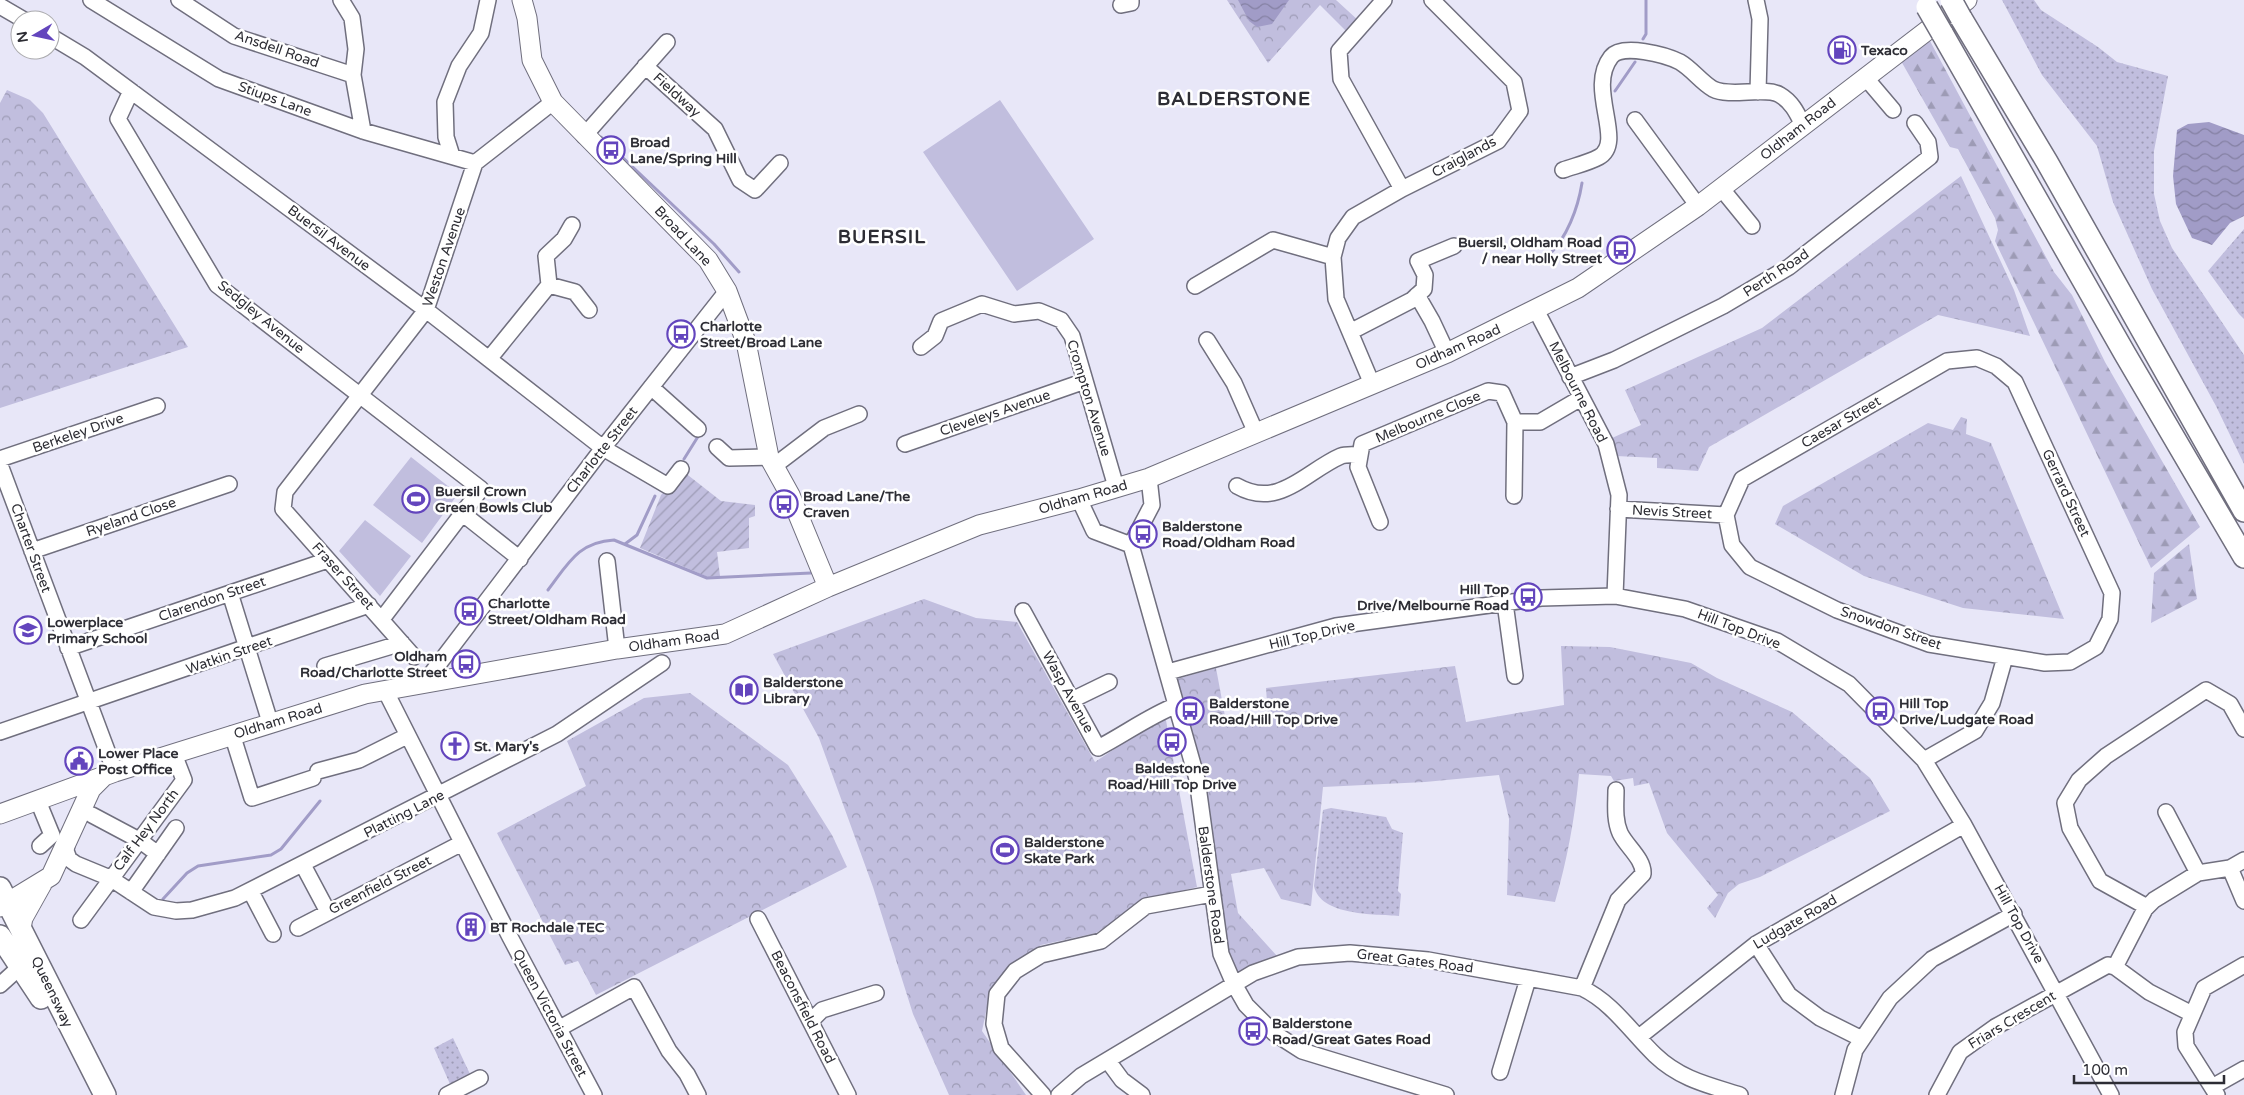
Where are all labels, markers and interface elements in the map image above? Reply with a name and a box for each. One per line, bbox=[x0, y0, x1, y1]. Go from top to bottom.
north arrow bbox=[10, 10, 60, 60]
street label: Ansdell Road bbox=[233, 27, 321, 71]
text: N bbox=[13, 30, 32, 44]
fuel station icon: Texaco bbox=[1827, 35, 1857, 65]
place label: Texaco bbox=[1860, 42, 1908, 59]
street label: Fieldway bbox=[650, 69, 705, 121]
street label: Stiups Lane bbox=[236, 78, 314, 120]
district label: BALDERSTONE bbox=[1157, 88, 1311, 110]
street label: Oldham Road bbox=[1757, 94, 1839, 164]
street label: Craiglands bbox=[1429, 133, 1499, 181]
place label: Broad Lane/Spring Hill bbox=[630, 134, 737, 167]
bus stop icon: Broad Lane/Spring Hill bbox=[596, 135, 626, 165]
street label: Buersil Avenue bbox=[284, 201, 374, 275]
street label: Broad Lane bbox=[651, 202, 715, 270]
street label: Weston Avenue bbox=[419, 205, 469, 309]
district label: BUERSIL bbox=[838, 226, 926, 248]
place label: Buersil, Oldham Road / near Holly Street bbox=[1458, 234, 1603, 267]
bus stop icon: Buersil, Oldham Road / near Holly Street bbox=[1606, 235, 1636, 265]
street label: Perth Road bbox=[1740, 245, 1812, 301]
street label: Sedgley Avenue bbox=[214, 277, 308, 357]
place label: Charlotte Street/Broad Lane bbox=[700, 318, 822, 351]
bus stop icon: Charlotte Street/Broad Lane bbox=[666, 319, 696, 349]
street label: Oldham Road bbox=[1413, 321, 1503, 373]
street label: Crompton Avenue bbox=[1063, 338, 1115, 458]
street label: Melbourne Road bbox=[1545, 339, 1611, 445]
street label: Cleveleys Avenue bbox=[938, 386, 1053, 440]
street label: Melbourne Close bbox=[1373, 387, 1483, 447]
street label: Caesar Street bbox=[1798, 392, 1884, 452]
street label: Charlotte Street bbox=[563, 403, 642, 497]
street label: Berkeley Drive bbox=[30, 409, 126, 457]
street label: Gerrard Street bbox=[2038, 446, 2094, 540]
street label: Oldham Road bbox=[1037, 476, 1129, 518]
place label: Buersil Crown Green Bowls Club bbox=[435, 483, 552, 516]
sports icon: Buersil Crown Green Bowls Club bbox=[401, 484, 431, 514]
place label: Broad Lane/The Craven bbox=[803, 488, 910, 521]
bus stop icon: Broad Lane/The Craven bbox=[769, 489, 799, 519]
street label: Ryeland Close bbox=[84, 494, 178, 540]
street label: Charter Street bbox=[7, 501, 55, 596]
street label: Nevis Street bbox=[1632, 501, 1713, 523]
place label: Balderstone Road/Oldham Road bbox=[1162, 518, 1295, 551]
bus stop icon: Balderstone Road/Oldham Road bbox=[1128, 519, 1158, 549]
street label: Fraser Street bbox=[308, 539, 378, 614]
street label: Clarendon Street bbox=[156, 572, 268, 625]
place label: Hill Top Drive/Melbourne Road bbox=[1357, 581, 1509, 614]
bus stop icon: Hill Top Drive/Melbourne Road bbox=[1513, 582, 1543, 612]
place label: Charlotte Street/Oldham Road bbox=[488, 595, 626, 628]
bus stop icon: Charlotte Street/Oldham Road bbox=[454, 596, 484, 626]
street label: Snowdon Street bbox=[1838, 603, 1944, 653]
street label: Hill Top Drive bbox=[1695, 605, 1783, 653]
place label: Lowerplace Primary School bbox=[47, 614, 148, 647]
school or university icon: Lowerplace Primary School bbox=[13, 615, 43, 645]
street label: Hill Top Drive bbox=[1267, 617, 1357, 653]
street label: Oldham Road bbox=[627, 626, 721, 656]
street label: Watkin Street bbox=[184, 632, 275, 678]
place label: Oldham Road/Charlotte Street bbox=[300, 648, 448, 681]
street label: Wasp Avenue bbox=[1039, 648, 1097, 736]
bus stop icon: Oldham Road/Charlotte Street bbox=[451, 649, 481, 679]
place label: Balderstone Library bbox=[763, 674, 843, 707]
library icon: Balderstone Library bbox=[729, 675, 759, 705]
place label: Balderstone Road/Hill Top Drive bbox=[1209, 695, 1338, 728]
place label: Hill Top Drive/Ludgate Road bbox=[1899, 695, 2034, 728]
bus stop icon: Balderstone Road/Hill Top Drive bbox=[1175, 696, 1205, 726]
bus stop icon: Hill Top Drive/Ludgate Road bbox=[1865, 696, 1895, 726]
street label: Oldham Road bbox=[232, 699, 324, 743]
bus stop icon: Baldestone Road/Hill Top Drive bbox=[1157, 727, 1187, 757]
church icon: St. Mary's bbox=[440, 731, 470, 761]
place label: St. Mary's bbox=[474, 738, 539, 755]
place label: Lower Place Post Office bbox=[98, 745, 178, 778]
public building icon: Lower Place Post Office bbox=[64, 746, 94, 776]
place label: Baldestone Road/Hill Top Drive bbox=[1107, 760, 1237, 793]
street label: Calf Hey North bbox=[110, 786, 182, 874]
street label: Platting Lane bbox=[361, 786, 447, 842]
street label: Balderstone Road bbox=[1194, 825, 1228, 945]
place label: Balderstone Skate Park bbox=[1024, 834, 1104, 867]
sports icon: Balderstone Skate Park bbox=[990, 835, 1020, 865]
street label: Greenfield Street bbox=[326, 852, 435, 918]
street label: Hill Top Drive bbox=[1990, 882, 2048, 967]
street label: Ludgate Road bbox=[1750, 891, 1840, 953]
building icon: BT Rochdale TEC bbox=[456, 912, 486, 942]
place label: BT Rochdale TEC bbox=[490, 919, 605, 936]
street label: Great Gates Road bbox=[1356, 945, 1474, 977]
street label: Queen Victoria Street bbox=[509, 946, 591, 1080]
street label: Beaconsfield Road bbox=[767, 948, 839, 1066]
street label: Queensway bbox=[27, 954, 77, 1031]
street label: Friars Crescent bbox=[1965, 987, 2059, 1053]
place label: Balderstone Road/Great Gates Road bbox=[1272, 1015, 1431, 1048]
bus stop icon: Balderstone Road/Great Gates Road bbox=[1238, 1016, 1268, 1046]
scale bar bbox=[2074, 1052, 2224, 1084]
text: 100 m bbox=[2082, 1061, 2128, 1079]

